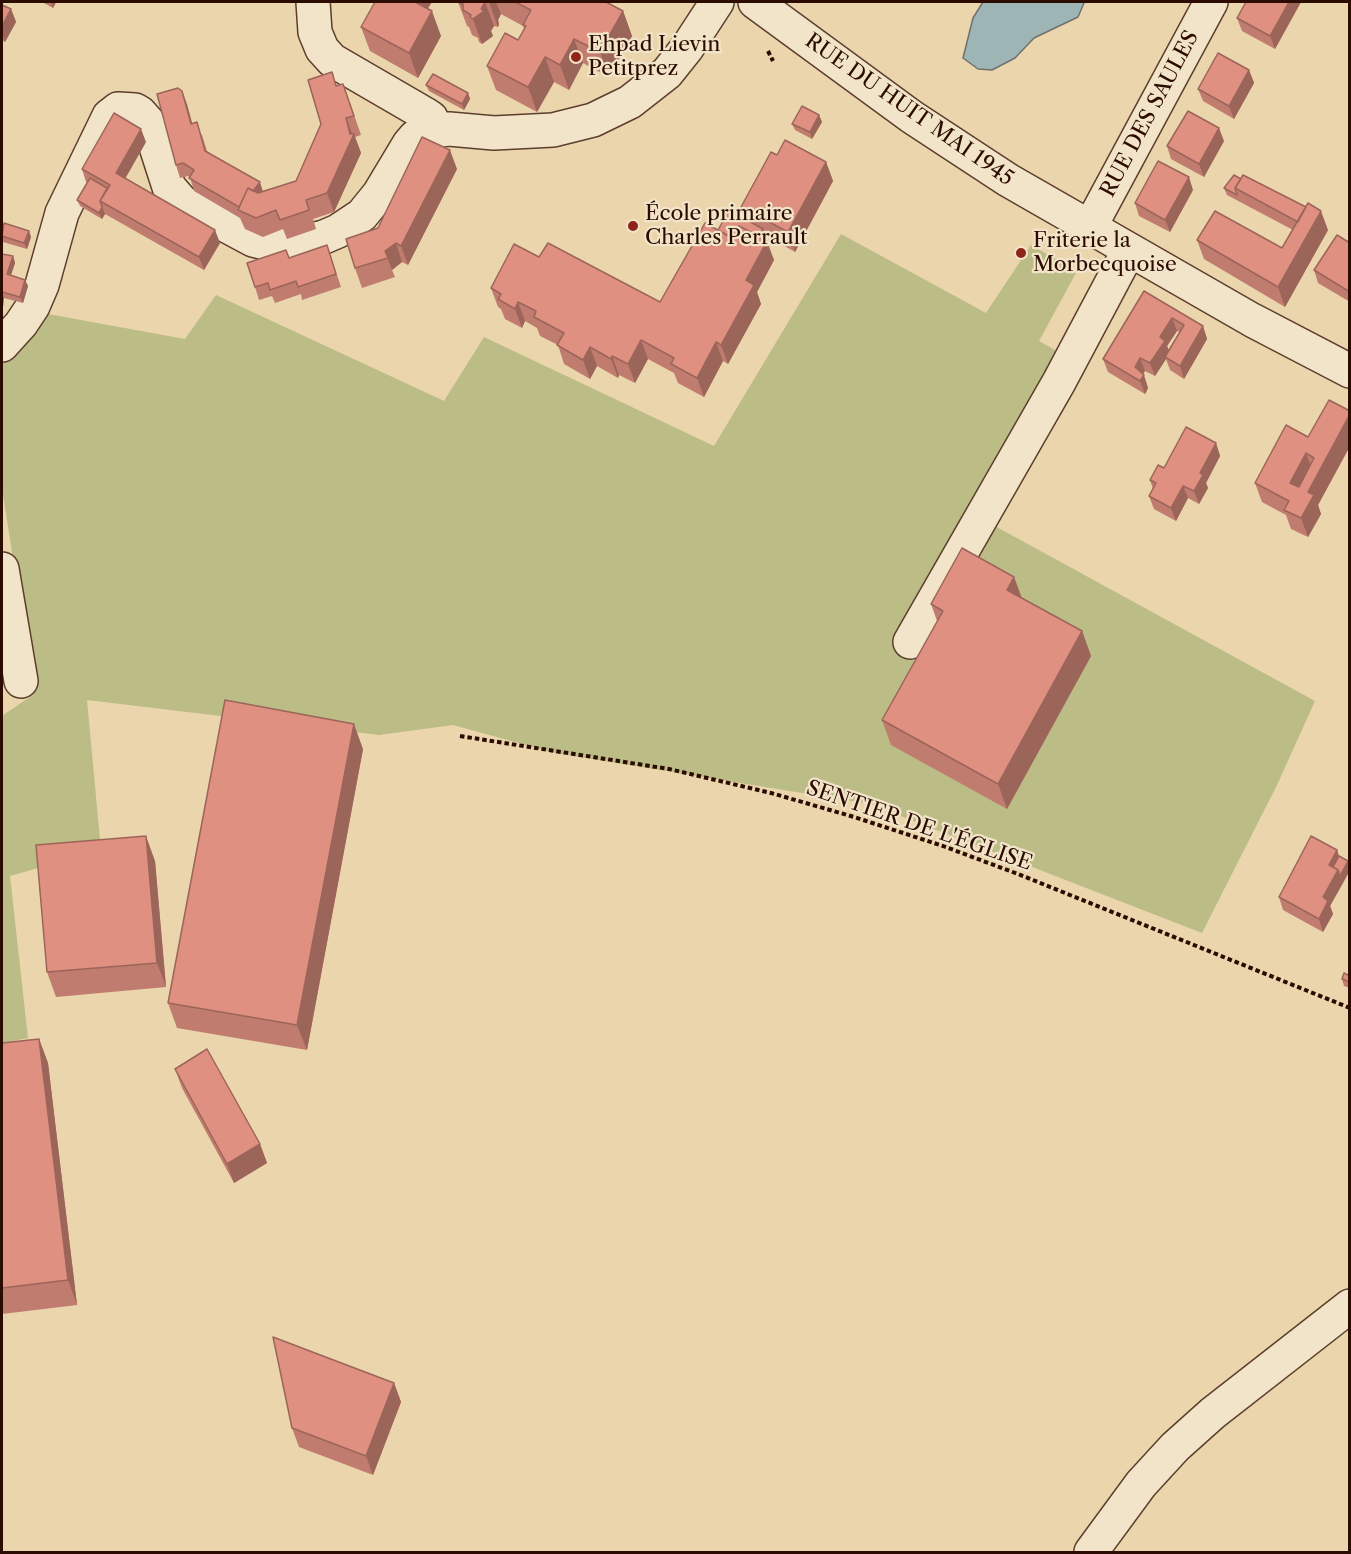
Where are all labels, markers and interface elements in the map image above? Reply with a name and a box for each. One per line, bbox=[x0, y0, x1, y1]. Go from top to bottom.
street label: RUE DES SAULES bbox=[1096, 27, 1204, 201]
street label: RUE DU HUIT MAI 1945 bbox=[800, 28, 1018, 192]
place label: Ehpad Lievin Petitprez bbox=[588, 32, 720, 82]
marker: Ehpad Lievin Petitprez bbox=[569, 50, 583, 64]
place label: École primaire Charles Perrault bbox=[645, 201, 807, 251]
marker: École primaire Charles Perrault bbox=[626, 219, 640, 233]
place label: Friterie la Morbecquoise bbox=[1033, 228, 1177, 278]
marker: Friterie la Morbecquoise bbox=[1014, 246, 1028, 260]
street label: SENTIER DE L'ÉGLISE bbox=[803, 775, 1035, 877]

